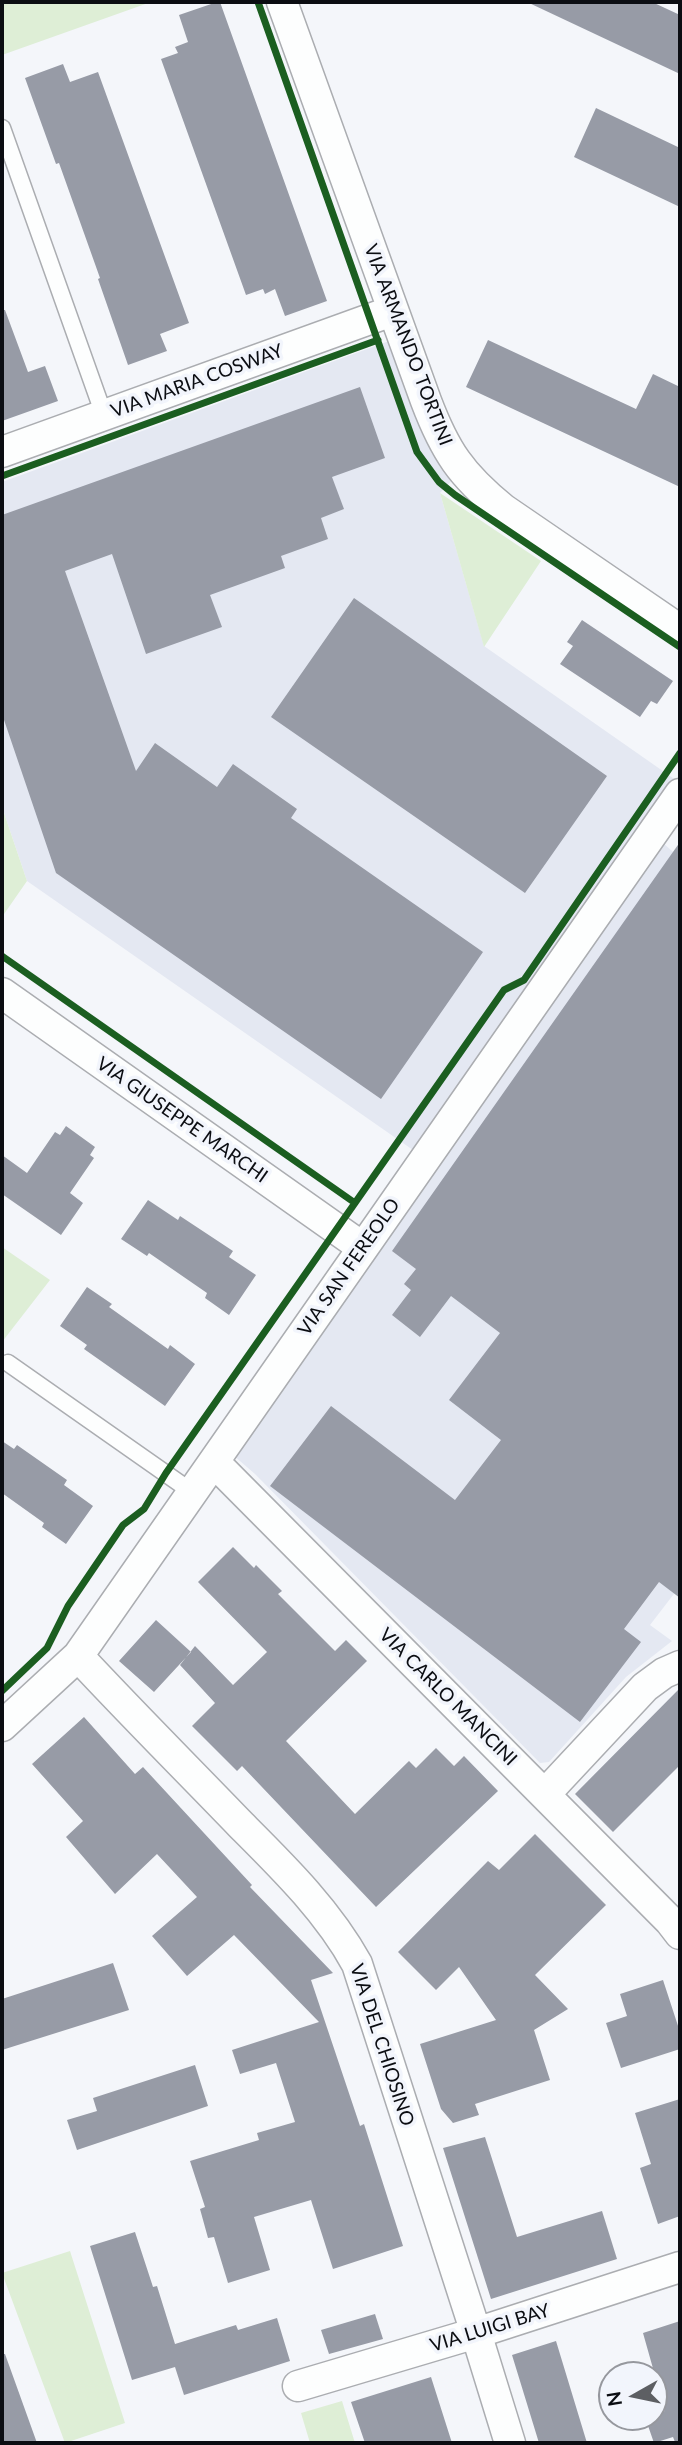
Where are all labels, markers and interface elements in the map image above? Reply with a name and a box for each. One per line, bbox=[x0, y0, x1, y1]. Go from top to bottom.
street label: VIA ARMANDO TORTINI bbox=[359, 241, 457, 449]
street label: VIA MARIA COSWAY bbox=[108, 339, 286, 423]
street label: VIA GIUSEPPE MARCHI bbox=[92, 1052, 272, 1188]
street label: VIA SAN FEREOLO bbox=[293, 1194, 405, 1340]
street label: VIA CARLO MANCINI bbox=[374, 1623, 522, 1771]
street label: VIA DEL CHIOSINO bbox=[345, 1961, 419, 2129]
street label: VIA LUIGI BAY bbox=[427, 2299, 553, 2357]
north arrow bbox=[598, 2361, 668, 2431]
text: N bbox=[601, 2390, 626, 2408]

